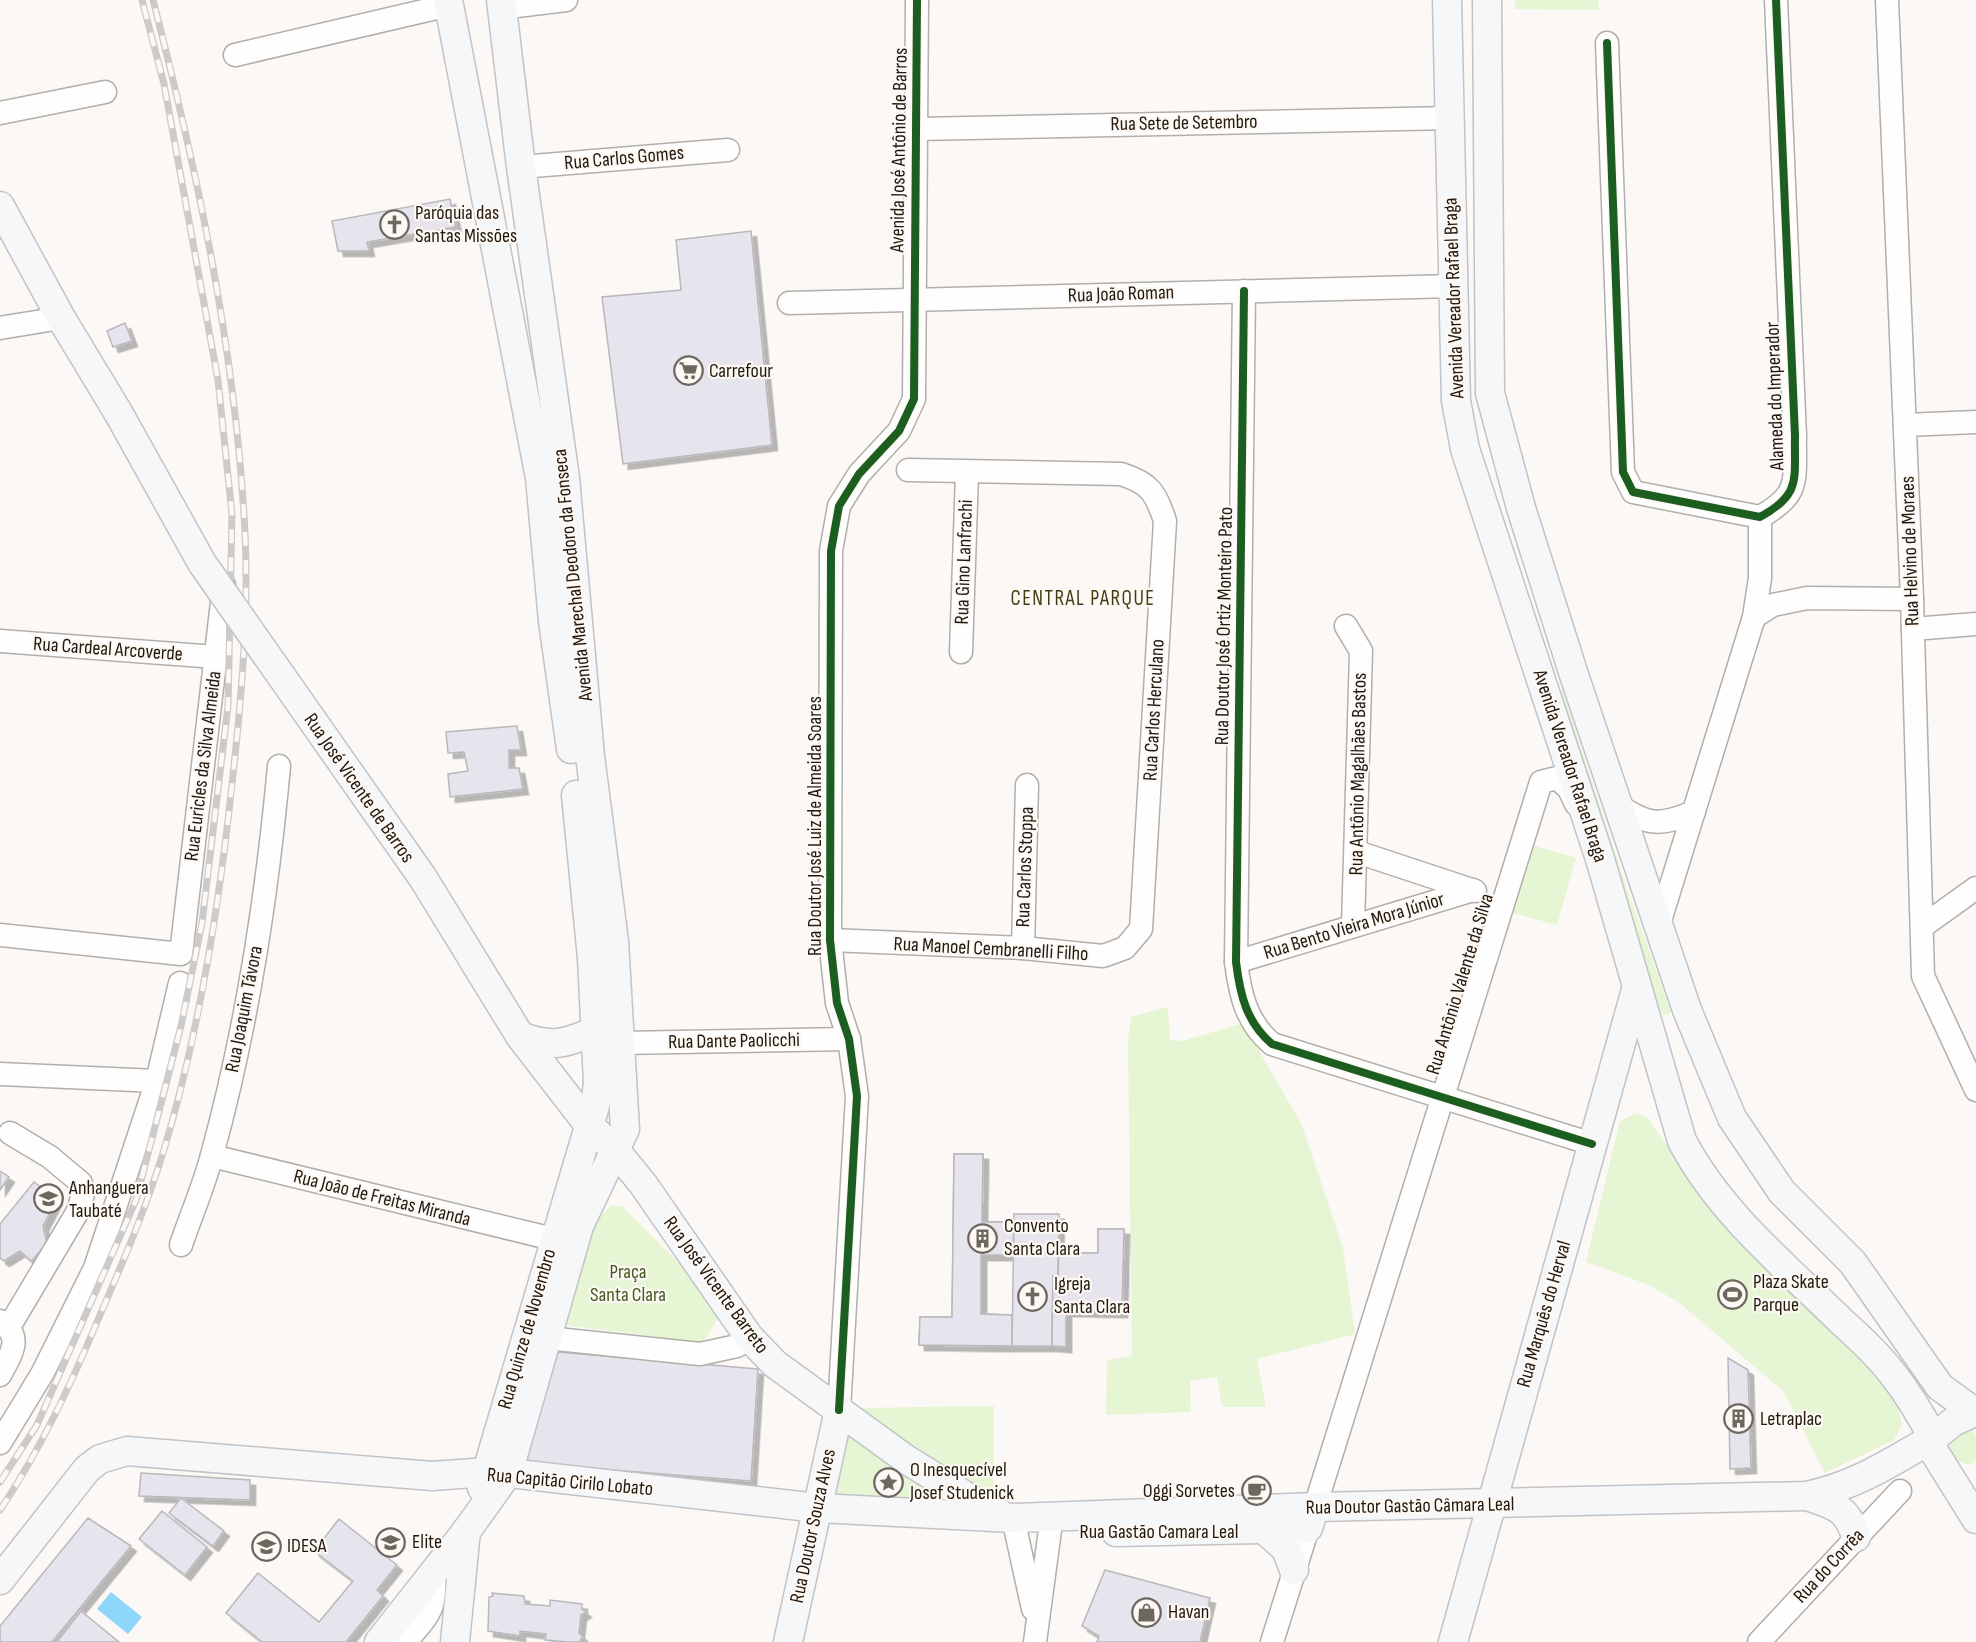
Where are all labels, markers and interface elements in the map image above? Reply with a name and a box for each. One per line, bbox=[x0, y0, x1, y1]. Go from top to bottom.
street label: Avenida José Antônio de Barros bbox=[885, 47, 913, 254]
street label: Rua Sete de Setembro bbox=[1110, 110, 1258, 136]
street label: Rua Carlos Gomes bbox=[563, 141, 685, 175]
street label: Avenida Vereador Rafael Braga bbox=[1439, 197, 1470, 400]
place label: Paróquia das Santas Missões bbox=[415, 201, 517, 248]
church icon: Paróquia das Santas Missões bbox=[378, 208, 410, 240]
street label: Rua João Roman bbox=[1067, 280, 1175, 308]
street label: Alameda do Imperador bbox=[1760, 321, 1790, 472]
supermarket icon: Carrefour bbox=[672, 355, 704, 387]
place label: Carrefour bbox=[709, 359, 773, 383]
street label: Avenida Marechal Deodoro da Fonseca bbox=[548, 448, 598, 703]
street label: Rua Helvino de Moraes bbox=[1895, 476, 1925, 626]
street label: Rua Gino Lanfrachi bbox=[950, 499, 978, 625]
street label: Rua Doutor José Ortiz Monteiro Pato bbox=[1210, 507, 1238, 745]
district label: CENTRAL PARQUE bbox=[1010, 586, 1156, 611]
street label: Rua Cardeal Arcoverde bbox=[32, 632, 184, 666]
street label: Rua Carlos Herculano bbox=[1138, 639, 1170, 781]
street label: Avenida Vereador Rafael Braga bbox=[1527, 666, 1612, 865]
street label: Rua Euricles da Silva Almeida bbox=[179, 670, 227, 862]
street label: Rua Antônio Magalhães Bastos bbox=[1344, 672, 1372, 876]
street label: Rua Doutor José Luiz de Almeida Soares bbox=[803, 696, 827, 956]
street label: Rua José Vicente de Barros bbox=[298, 709, 420, 867]
street label: Rua Carlos Stoppa bbox=[1011, 806, 1039, 928]
street label: Rua Bento Vieira Mora Júnior bbox=[1261, 887, 1447, 965]
street label: Rua Antônio Valente da Silva bbox=[1421, 891, 1499, 1077]
street label: Rua Manoel Cembranelli Filho bbox=[893, 932, 1089, 966]
street label: Rua Joaquim Távora bbox=[220, 944, 268, 1074]
street label: Rua Dante Paolicchi bbox=[668, 1028, 800, 1054]
street label: Rua João de Freitas Miranda bbox=[291, 1164, 473, 1232]
place label: Anhanguera Taubaté bbox=[68, 1176, 149, 1223]
school or university icon: Anhanguera Taubaté bbox=[32, 1183, 64, 1215]
street label: Rua José Vicente Barreto bbox=[658, 1212, 774, 1358]
place label: Convento Santa Clara bbox=[1004, 1214, 1080, 1261]
building icon: Convento Santa Clara bbox=[967, 1222, 999, 1254]
street label: Rua Marquês do Herval bbox=[1512, 1238, 1576, 1390]
street label: Rua Quinze de Novembro bbox=[493, 1246, 561, 1412]
park label: Praça Santa Clara bbox=[590, 1260, 666, 1307]
place label: Plaza Skate Parque bbox=[1753, 1270, 1829, 1317]
place label: Igreja Santa Clara bbox=[1054, 1272, 1130, 1319]
sports icon: Plaza Skate Parque bbox=[1716, 1278, 1748, 1310]
church icon: Igreja Santa Clara bbox=[1017, 1280, 1049, 1312]
building icon: Letraplac bbox=[1723, 1403, 1755, 1435]
place label: Letraplac bbox=[1760, 1407, 1822, 1431]
street label: Rua Doutor Souza Alves bbox=[785, 1447, 841, 1605]
place label: O Inesquecível Josef Studenick bbox=[909, 1458, 1014, 1505]
street label: Rua Capitão Cirilo Lobato bbox=[486, 1463, 654, 1501]
place icon: O Inesquecível Josef Studenick bbox=[873, 1466, 905, 1498]
cafe icon: Oggi Sorvetes bbox=[1240, 1475, 1272, 1507]
place label: Oggi Sorvetes bbox=[1143, 1479, 1235, 1503]
street label: Rua Doutor Gastão Câmara Leal bbox=[1305, 1492, 1515, 1520]
street label: Rua Gastão Camara Leal bbox=[1080, 1520, 1238, 1544]
street label: Rua do Corrêa bbox=[1789, 1524, 1869, 1608]
school or university icon: Elite bbox=[375, 1526, 407, 1558]
school or university icon: IDESA bbox=[250, 1530, 282, 1562]
place label: Elite bbox=[412, 1530, 442, 1554]
place label: IDESA bbox=[287, 1534, 327, 1558]
shop icon: Havan bbox=[1131, 1596, 1163, 1628]
place label: Havan bbox=[1168, 1600, 1209, 1624]

